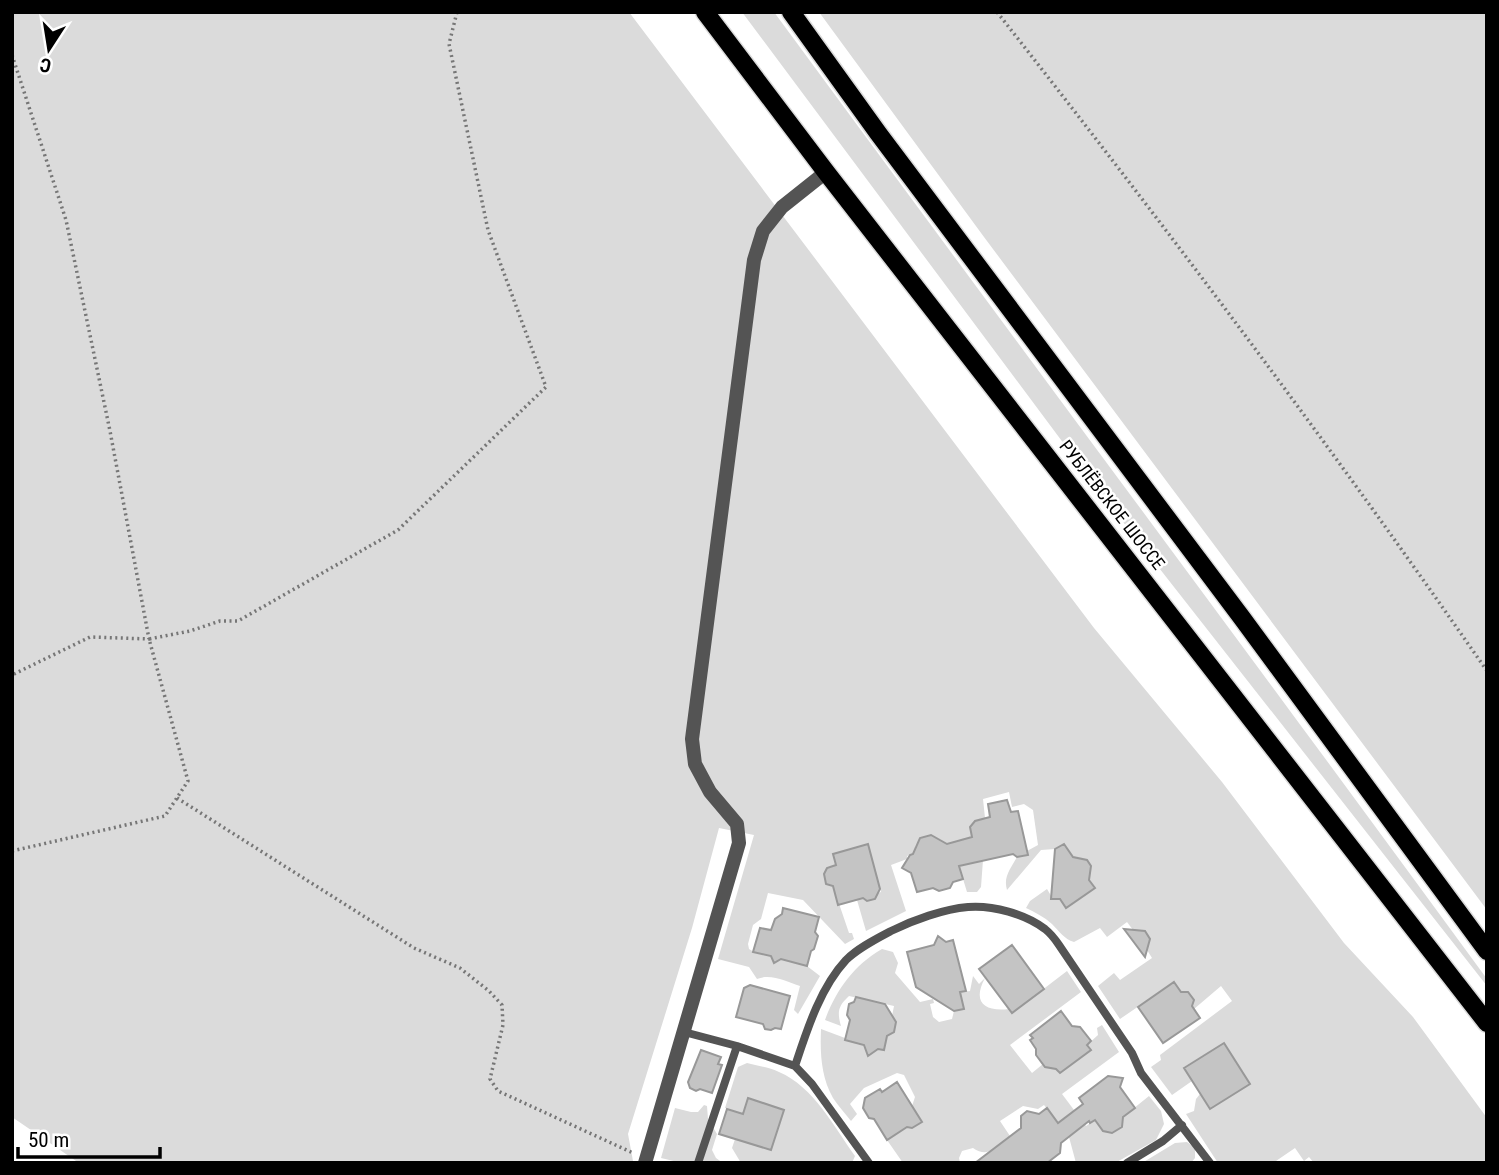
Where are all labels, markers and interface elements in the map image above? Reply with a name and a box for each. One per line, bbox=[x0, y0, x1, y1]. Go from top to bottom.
north arrow bbox=[14, 14, 84, 84]
text: С bbox=[38, 53, 53, 78]
street label: РУБЛЁВСКОЕ ШОССЕ bbox=[1055, 436, 1169, 574]
scale bar bbox=[18, 1116, 159, 1160]
text: 50 m bbox=[28, 1128, 69, 1152]

